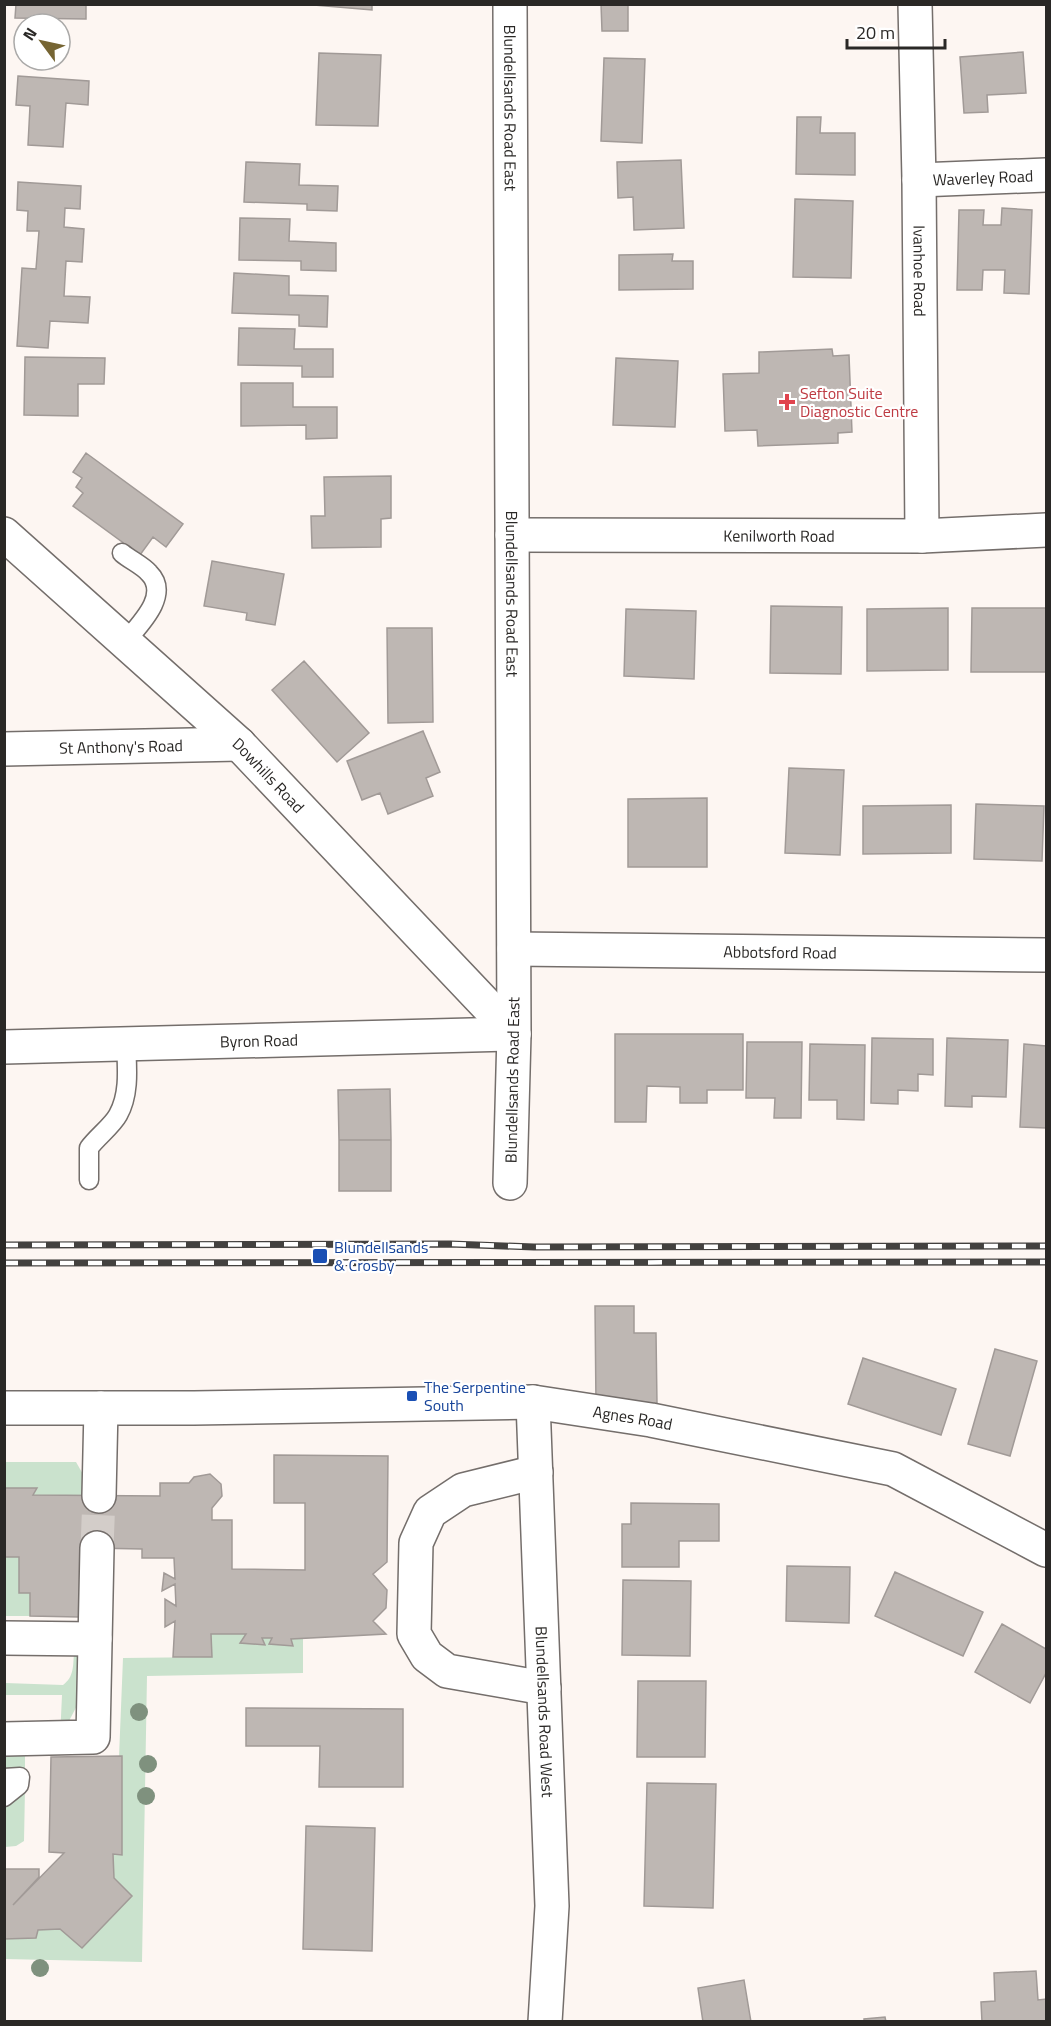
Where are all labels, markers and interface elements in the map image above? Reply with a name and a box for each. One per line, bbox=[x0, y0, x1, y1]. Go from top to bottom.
north arrow bbox=[12, 12, 72, 72]
scale bar bbox=[847, 12, 944, 50]
text: 20 m bbox=[856, 19, 895, 46]
text: N bbox=[16, 23, 43, 45]
street label: Blundellsands Road East bbox=[498, 25, 523, 192]
street label: Waverley Road bbox=[932, 164, 1034, 191]
street label: Ivanhoe Road bbox=[907, 225, 932, 317]
place label: Sefton Suite Diagnostic Centre bbox=[800, 381, 918, 423]
marker: Sefton Suite Diagnostic Centre bbox=[778, 393, 796, 411]
street label: Blundellsands Road East bbox=[500, 511, 525, 678]
street label: Kenilworth Road bbox=[723, 524, 835, 548]
street label: Dowhills Road bbox=[227, 732, 310, 818]
street label: St Anthony's Road bbox=[59, 733, 183, 760]
street label: Abbotsford Road bbox=[723, 939, 837, 965]
street label: Blundellsands Road East bbox=[499, 996, 525, 1163]
street label: Byron Road bbox=[220, 1028, 298, 1053]
place label: Blundellsands & Crosby bbox=[334, 1235, 429, 1277]
marker: Blundellsands & Crosby bbox=[311, 1247, 329, 1265]
place label: The Serpentine South bbox=[424, 1375, 526, 1417]
marker: The Serpentine South bbox=[405, 1389, 419, 1403]
street label: Agnes Road bbox=[591, 1399, 675, 1436]
street label: Blundellsands Road West bbox=[529, 1626, 560, 1798]

